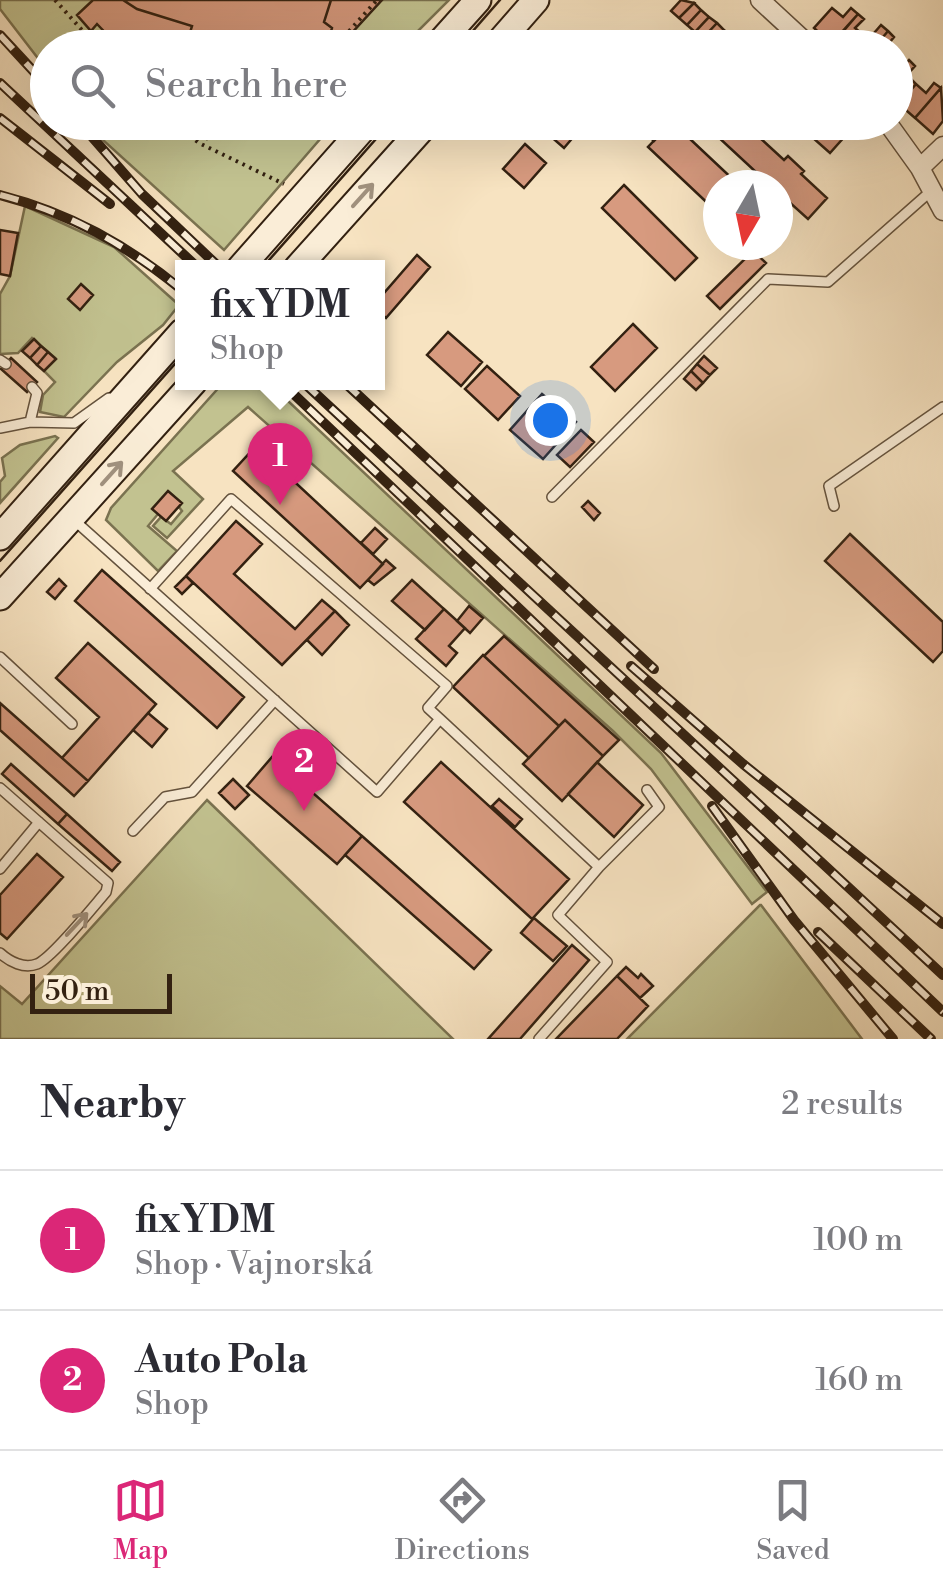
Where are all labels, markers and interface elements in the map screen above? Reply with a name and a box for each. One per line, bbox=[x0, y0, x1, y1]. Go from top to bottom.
search box bbox=[30, 30, 913, 140]
icon: search bbox=[65, 58, 120, 113]
text: Search here bbox=[145, 62, 348, 109]
north arrow bbox=[703, 170, 793, 260]
one-way arrow bbox=[351, 183, 374, 208]
popup bbox=[175, 260, 385, 390]
text: fixYDM bbox=[210, 282, 350, 329]
text: Shop bbox=[210, 329, 284, 369]
your location bbox=[525, 395, 576, 446]
pin: 1 bbox=[248, 422, 312, 505]
one-way arrow bbox=[101, 461, 124, 486]
pin: 2 bbox=[272, 728, 336, 811]
one-way arrow bbox=[65, 912, 88, 937]
scale bar bbox=[30, 969, 172, 1014]
text: 50 m bbox=[45, 974, 109, 1009]
text: Nearby bbox=[40, 1078, 185, 1131]
text: 2 results bbox=[781, 1084, 903, 1124]
text: fixYDM bbox=[135, 1197, 275, 1244]
text: 1 bbox=[65, 1220, 80, 1260]
text: 100 m bbox=[813, 1220, 903, 1260]
text: Shop · Vajnorská bbox=[135, 1244, 373, 1284]
text: Auto Pola bbox=[135, 1337, 307, 1384]
text: 2 bbox=[62, 1360, 83, 1400]
text: 160 m bbox=[815, 1360, 903, 1400]
text: Shop bbox=[135, 1384, 209, 1424]
tab: Map bbox=[113, 1473, 168, 1568]
tab: Directions bbox=[395, 1473, 530, 1568]
tab: Saved bbox=[756, 1473, 830, 1568]

